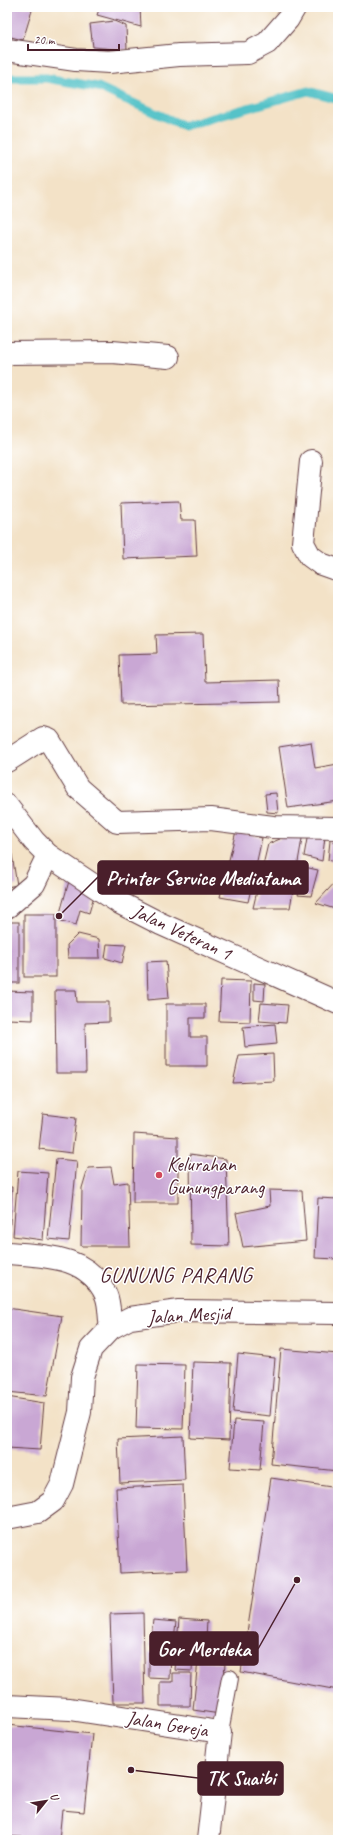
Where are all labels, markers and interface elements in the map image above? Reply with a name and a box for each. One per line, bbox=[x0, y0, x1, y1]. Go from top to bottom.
scale bar bbox=[28, 26, 119, 52]
text: 20 m bbox=[34, 32, 56, 48]
callout: Printer Service Mediatama bbox=[98, 861, 308, 894]
text: Printer Service Mediatama bbox=[106, 865, 302, 891]
street label: Jalan Veteran 1 bbox=[127, 898, 237, 966]
place label: Kelurahan Gunungparang bbox=[167, 1152, 265, 1200]
marker: Kelurahan Gunungparang bbox=[154, 1170, 164, 1180]
district label: GUNUNG PARANG bbox=[99, 1261, 254, 1289]
street label: Jalan Mesjid bbox=[146, 1300, 234, 1330]
callout: Gor Merdeka bbox=[150, 1632, 258, 1665]
text: Gor Merdeka bbox=[157, 1636, 252, 1662]
street label: Jalan Gereja bbox=[123, 1705, 211, 1743]
callout: TK Suaibi bbox=[198, 1762, 283, 1795]
text: TK Suaibi bbox=[207, 1765, 278, 1791]
north arrow bbox=[26, 1781, 66, 1821]
text: U bbox=[47, 1790, 63, 1804]

